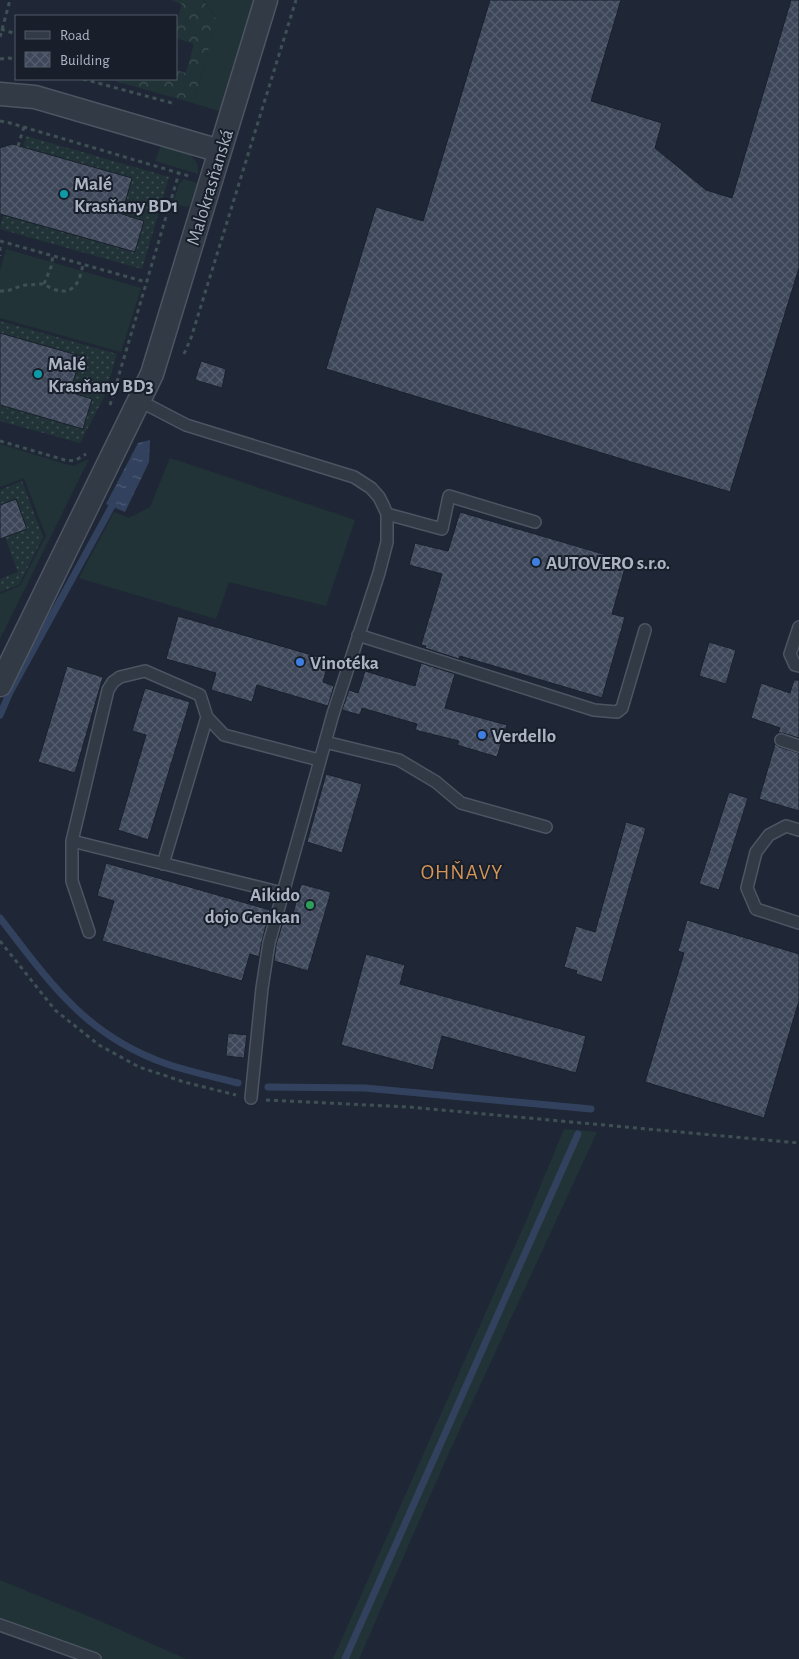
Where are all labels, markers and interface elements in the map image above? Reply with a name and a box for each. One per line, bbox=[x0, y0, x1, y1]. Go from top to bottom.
legend bbox=[15, 15, 178, 80]
text: Road bbox=[60, 28, 90, 43]
text: Building bbox=[60, 53, 110, 68]
street label: Malokrasňanská bbox=[184, 127, 237, 248]
place label: Malé Krasňany BD1 bbox=[74, 175, 178, 216]
marker: Malé Krasňany BD1 bbox=[58, 188, 70, 200]
place label: Malé Krasňany BD3 bbox=[48, 355, 154, 396]
marker: Malé Krasňany BD3 bbox=[32, 368, 44, 380]
place label: AUTOVERO s.r.o. bbox=[546, 554, 670, 573]
marker: AUTOVERO s.r.o. bbox=[530, 556, 542, 568]
place label: Vinotéka bbox=[310, 654, 379, 673]
marker: Vinotéka bbox=[294, 656, 306, 668]
place label: Verdello bbox=[492, 727, 556, 746]
marker: Verdello bbox=[476, 729, 488, 741]
district label: OHŇAVY bbox=[421, 861, 503, 883]
place label: Aikido dojo Genkan bbox=[205, 886, 300, 927]
marker: Aikido dojo Genkan bbox=[304, 899, 316, 911]

